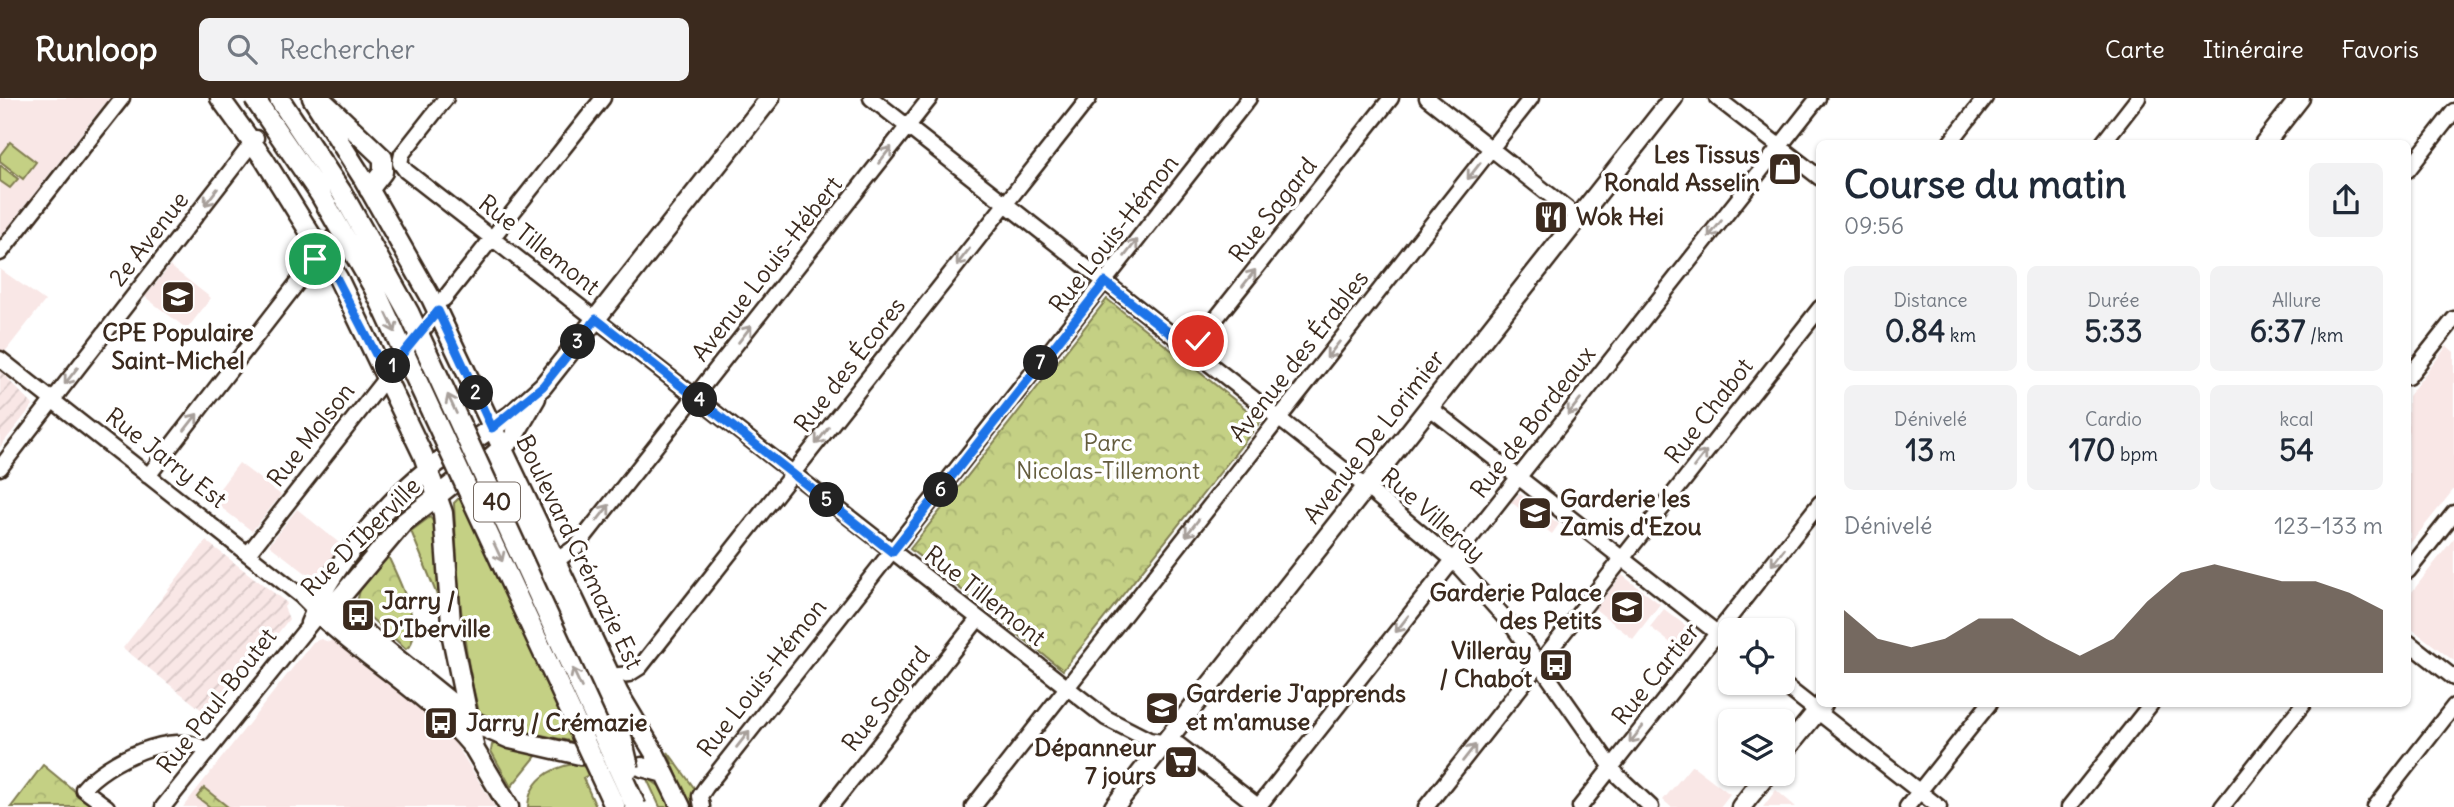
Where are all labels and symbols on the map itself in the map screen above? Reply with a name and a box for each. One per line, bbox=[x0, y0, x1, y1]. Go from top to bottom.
place label: Les Tissus Ronald Asselin bbox=[1604, 139, 1760, 197]
one-way arrow bbox=[877, 147, 893, 165]
street label: Rue Louis-Hémon bbox=[1042, 148, 1184, 319]
shop icon: Les Tissus Ronald Asselin bbox=[1766, 150, 1804, 188]
street label: Rue Sagard bbox=[1222, 151, 1323, 268]
one-way arrow bbox=[1466, 161, 1481, 180]
street label: Avenue Louis-Hébert bbox=[685, 170, 848, 367]
street label: 2e Avenue bbox=[102, 185, 194, 292]
one-way arrow bbox=[203, 187, 218, 205]
street label: Rue Tillemont bbox=[473, 188, 606, 301]
restaurant icon: Wok Hei bbox=[1532, 198, 1570, 236]
place label: Wok Hei bbox=[1576, 201, 1664, 231]
one-way arrow bbox=[1707, 219, 1722, 237]
pin bbox=[285, 229, 345, 289]
one-way arrow bbox=[1124, 239, 1139, 258]
one-way arrow bbox=[955, 248, 970, 266]
street label: Avenue des Érables bbox=[1222, 264, 1374, 447]
one-way arrow bbox=[1241, 269, 1257, 287]
school or university icon: CPE Populaire Saint-Michel bbox=[159, 278, 197, 316]
street label: Rue des Écores bbox=[787, 291, 911, 438]
pin bbox=[1168, 311, 1228, 371]
one-way arrow bbox=[386, 313, 399, 334]
place label: CPE Populaire Saint-Michel bbox=[102, 317, 254, 375]
pin: 3 bbox=[560, 324, 596, 360]
one-way arrow bbox=[737, 326, 752, 344]
street label: Rue de Bordeaux bbox=[1463, 339, 1601, 504]
one-way arrow bbox=[1325, 340, 1340, 358]
street label: Avenue De Lorimier bbox=[1296, 343, 1451, 529]
pin: 7 bbox=[1024, 345, 1058, 380]
pin: 1 bbox=[376, 348, 410, 384]
street label: Rue Chabot bbox=[1658, 352, 1759, 469]
one-way arrow bbox=[64, 367, 79, 385]
street label: Rue Molson bbox=[260, 376, 360, 493]
pin: 2 bbox=[458, 376, 494, 410]
pin: 4 bbox=[682, 382, 718, 418]
one-way arrow bbox=[445, 394, 458, 416]
one-way arrow bbox=[1566, 398, 1582, 416]
street label: Rue Jarry Est bbox=[100, 401, 233, 514]
one-way arrow bbox=[183, 414, 198, 432]
one-way arrow bbox=[815, 427, 830, 445]
park label: Parc Nicolas-Tillemont bbox=[1016, 427, 1200, 485]
street label: Boulevard Crémazie Est bbox=[510, 429, 650, 674]
one-way arrow bbox=[1693, 451, 1708, 469]
street label: Rue Villeray bbox=[1375, 461, 1492, 568]
street label: Rue D'Iberville bbox=[294, 470, 426, 602]
pin: 6 bbox=[923, 472, 958, 508]
road number: 40 bbox=[474, 482, 520, 522]
pin: 5 bbox=[810, 482, 844, 518]
place label: Garderie les Zamis d'Ezou bbox=[1560, 483, 1702, 541]
school or university icon: Garderie les Zamis d'Ezou bbox=[1516, 494, 1554, 532]
one-way arrow bbox=[596, 504, 611, 522]
one-way arrow bbox=[1184, 519, 1199, 537]
street label: Rue Tillemont bbox=[919, 539, 1052, 652]
one-way arrow bbox=[492, 541, 505, 562]
one-way arrow bbox=[1770, 547, 1785, 565]
place label: Garderie Palace des Petits bbox=[1429, 577, 1602, 635]
place label: Jarry / D'Iberville bbox=[382, 585, 491, 643]
school or university icon: Garderie Palace des Petits bbox=[1608, 588, 1646, 626]
street label: Rue Louis-Hémon bbox=[690, 592, 832, 763]
bus stop icon: Jarry / D'Iberville bbox=[339, 596, 377, 634]
one-way arrow bbox=[1394, 614, 1409, 632]
street label: Rue Cartier bbox=[1605, 616, 1706, 731]
street label: Rue Paul-Boutet bbox=[150, 621, 282, 779]
place label: Villeray / Chabot bbox=[1440, 635, 1533, 693]
street label: Rue Sagard bbox=[835, 640, 936, 757]
bus stop icon: Villeray / Chabot bbox=[1537, 646, 1575, 684]
one-way arrow bbox=[570, 668, 583, 689]
place label: Garderie J'apprends et m'amuse bbox=[1186, 678, 1406, 736]
school or university icon: Garderie J'apprends et m'amuse bbox=[1143, 689, 1181, 727]
bus stop icon: Jarry / Crémazie bbox=[422, 704, 460, 742]
place label: Jarry / Crémazie bbox=[466, 707, 647, 737]
one-way arrow bbox=[1628, 725, 1644, 743]
one-way arrow bbox=[736, 730, 751, 749]
place label: Dépanneur 7 jours bbox=[1034, 732, 1156, 790]
supermarket icon: Dépanneur 7 jours bbox=[1162, 743, 1200, 781]
one-way arrow bbox=[1461, 745, 1476, 763]

